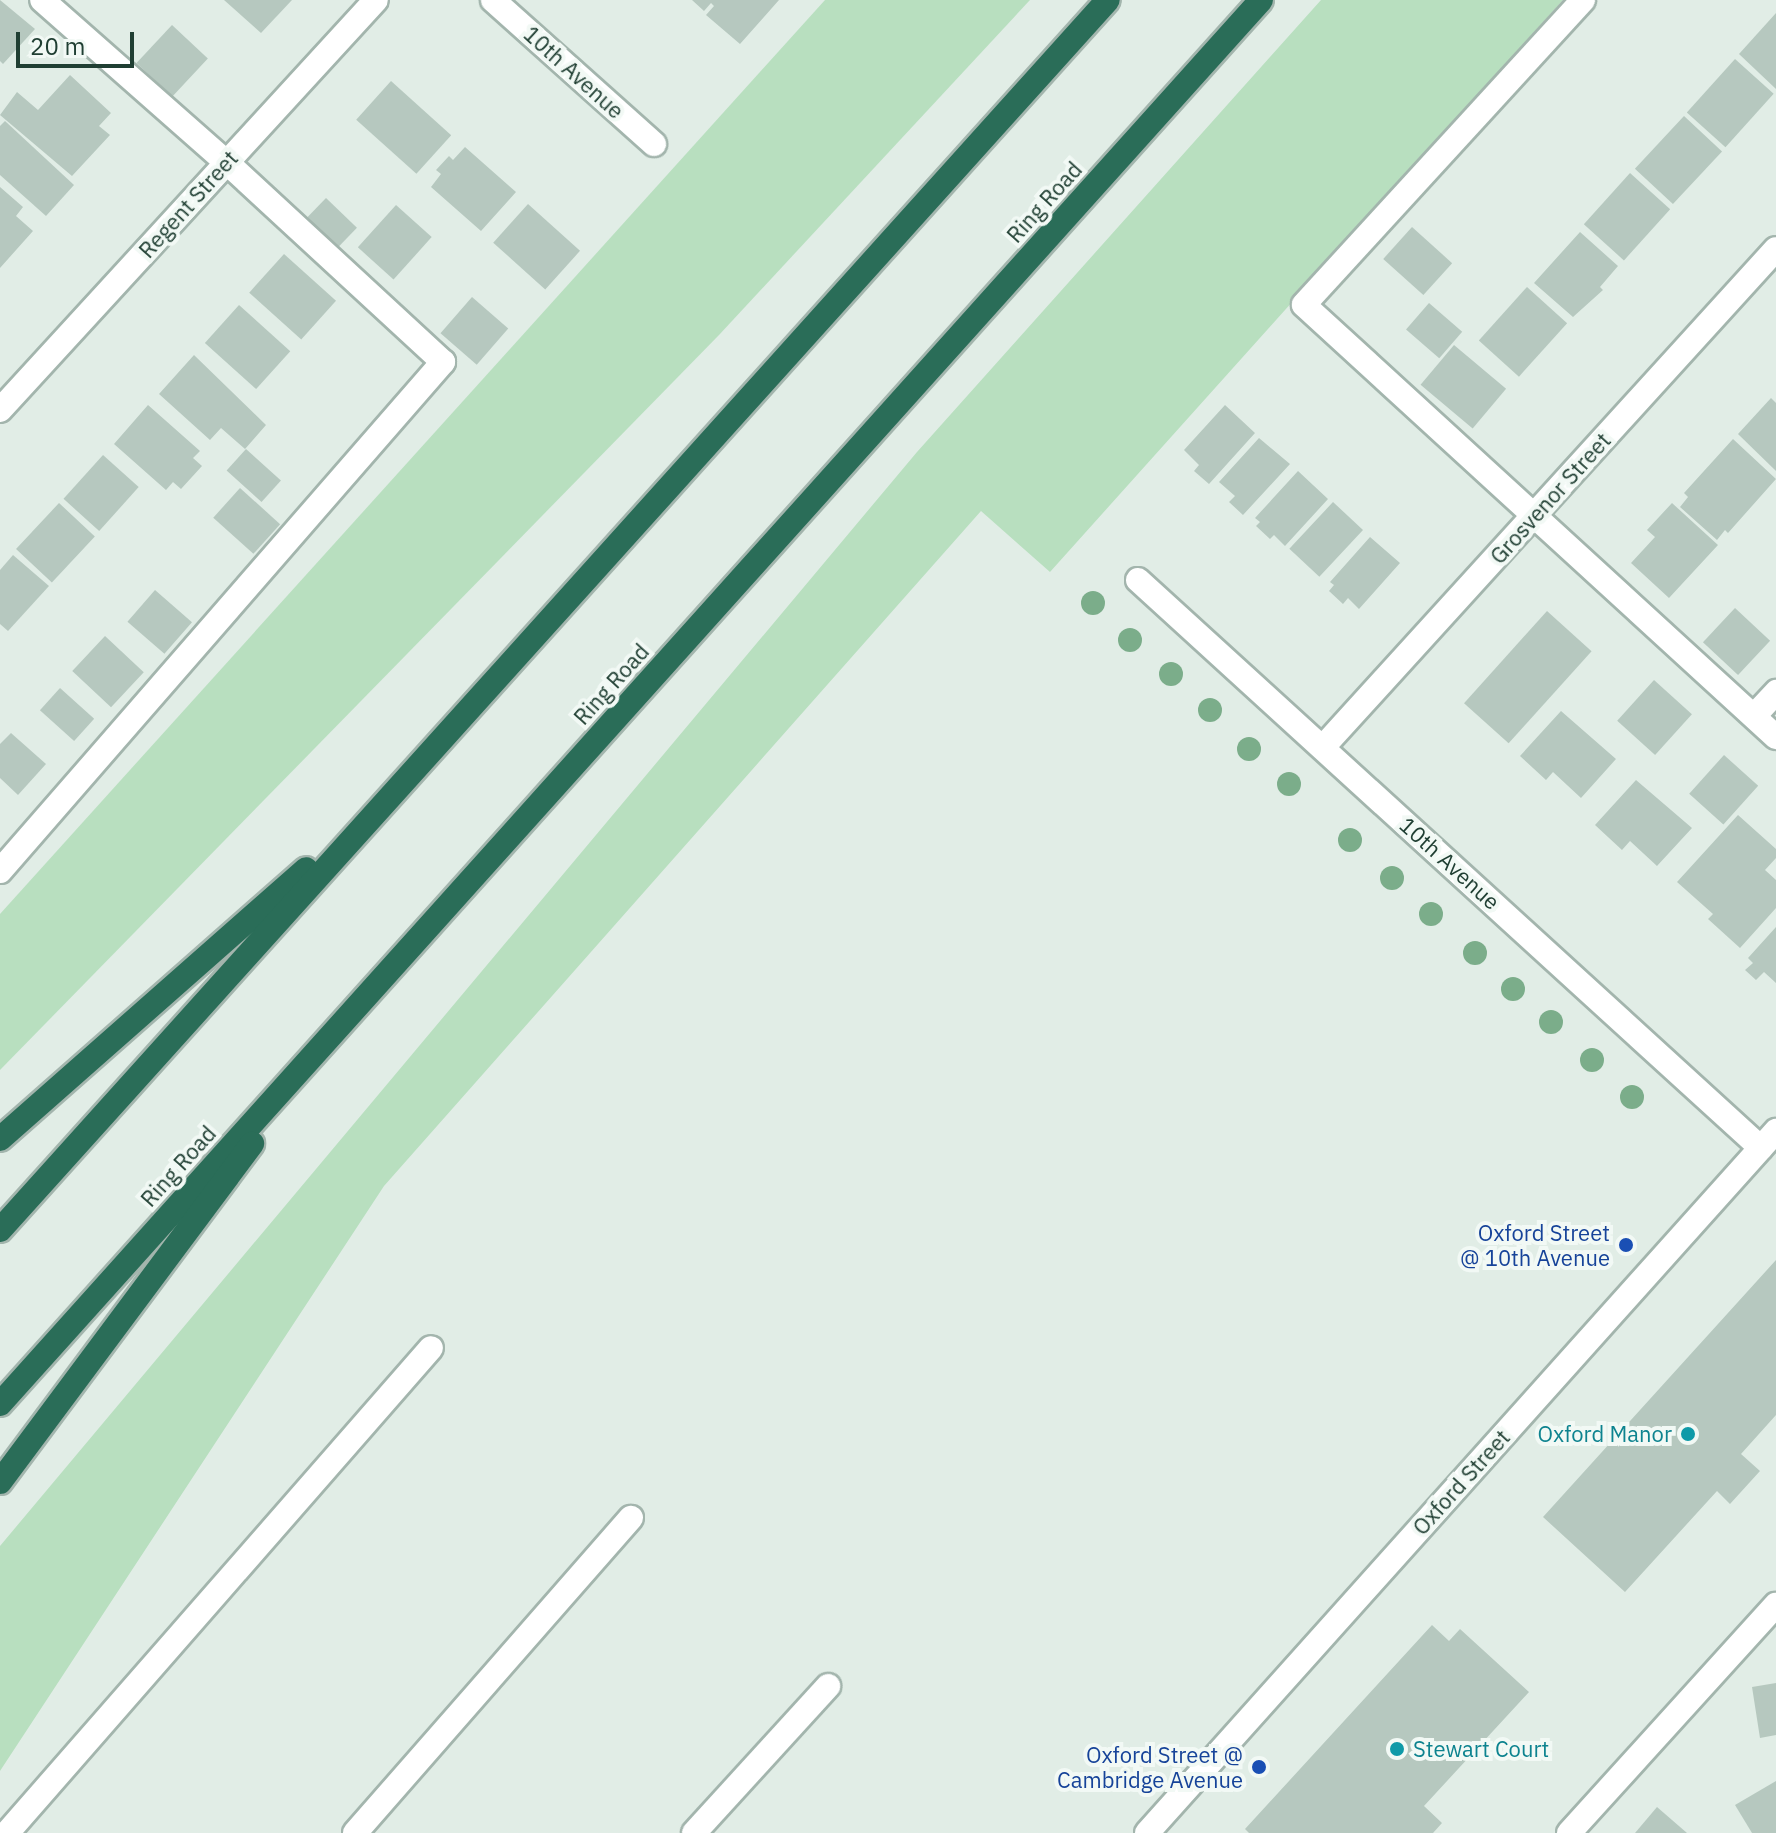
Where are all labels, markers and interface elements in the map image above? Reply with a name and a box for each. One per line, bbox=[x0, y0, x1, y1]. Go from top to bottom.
scale bar bbox=[20, 16, 138, 66]
street label: 10th Avenue bbox=[519, 20, 629, 124]
text: 20 m bbox=[30, 30, 85, 62]
street label: Regent Street bbox=[133, 145, 243, 263]
street label: Ring Road bbox=[1001, 156, 1087, 248]
street label: Grosvenor Street bbox=[1484, 427, 1616, 569]
street label: Ring Road bbox=[568, 638, 654, 730]
street label: 10th Avenue bbox=[1395, 811, 1505, 915]
street label: Ring Road bbox=[135, 1120, 221, 1212]
place label: Oxford Street @ 10th Avenue bbox=[1460, 1219, 1610, 1270]
marker: Oxford Street @ 10th Avenue bbox=[1617, 1236, 1635, 1254]
place label: Oxford Manor bbox=[1538, 1421, 1672, 1447]
street label: Oxford Street bbox=[1407, 1424, 1515, 1540]
marker: Oxford Manor bbox=[1679, 1425, 1697, 1443]
place label: Stewart Court bbox=[1413, 1736, 1549, 1762]
marker: Stewart Court bbox=[1388, 1740, 1406, 1758]
place label: Oxford Street @ Cambridge Avenue bbox=[1057, 1741, 1243, 1792]
marker: Oxford Street @ Cambridge Avenue bbox=[1250, 1758, 1268, 1776]

